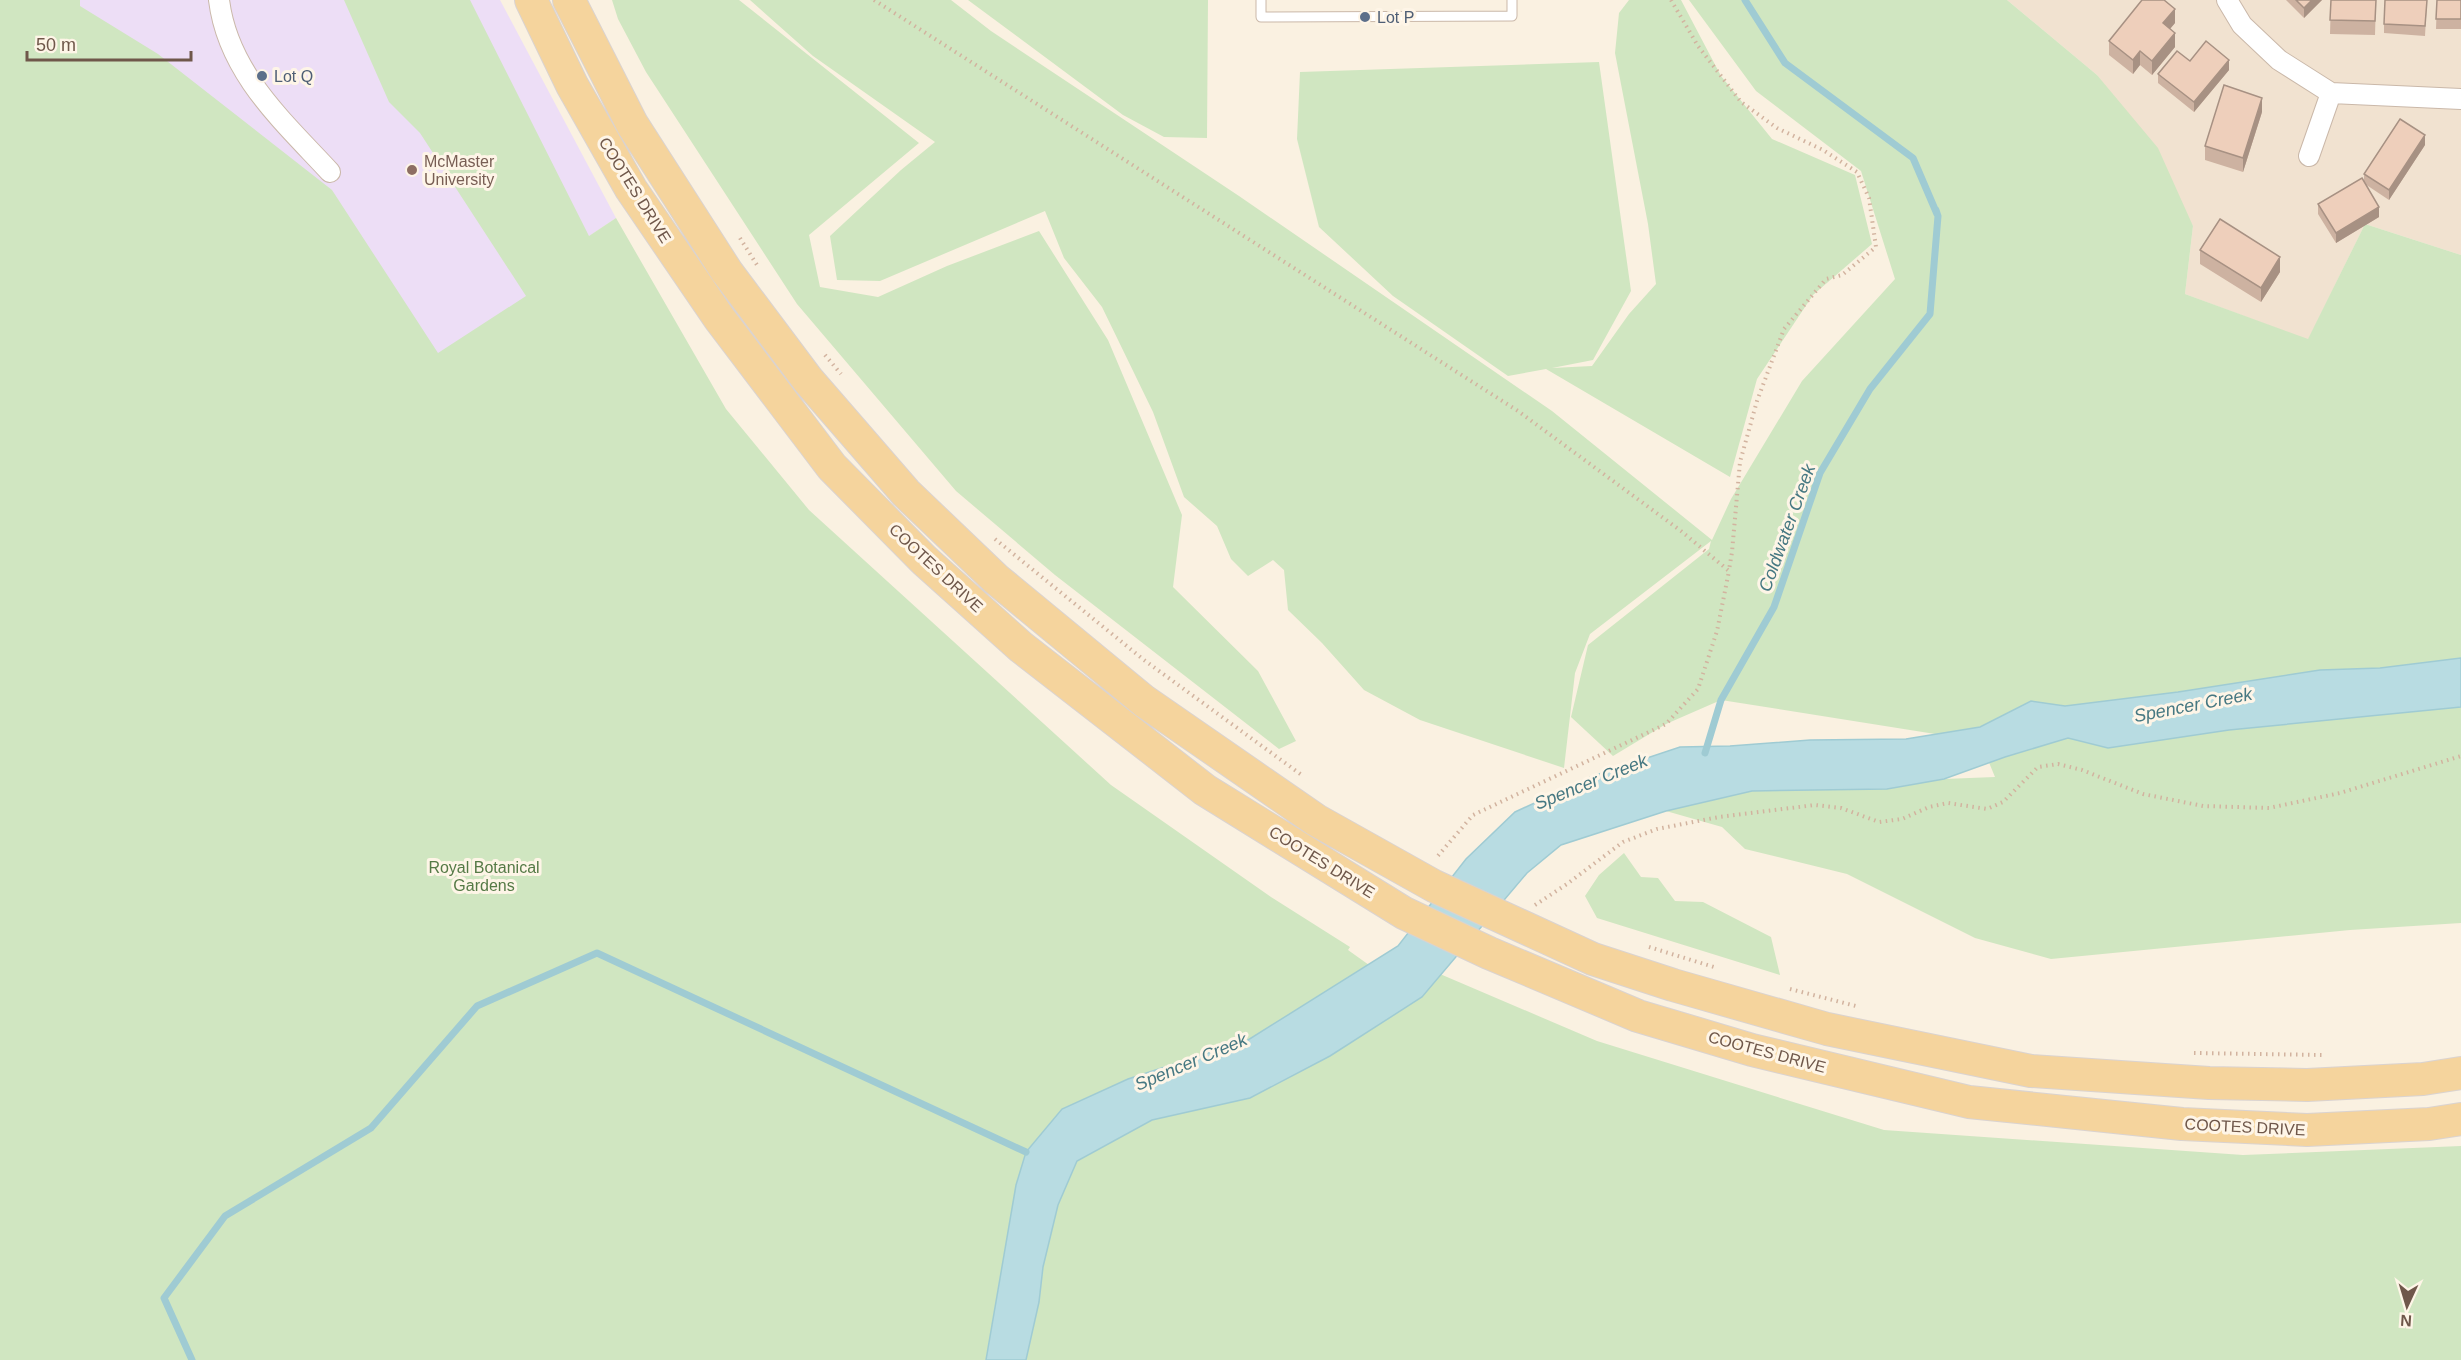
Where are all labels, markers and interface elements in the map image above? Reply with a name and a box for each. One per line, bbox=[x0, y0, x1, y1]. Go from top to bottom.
place label: Lot P bbox=[1377, 9, 1414, 26]
marker: Lot P bbox=[1358, 10, 1372, 24]
scale bar bbox=[27, 24, 190, 62]
text: 50 m bbox=[36, 35, 76, 55]
place label: Lot Q bbox=[274, 68, 313, 85]
marker: Lot Q bbox=[255, 69, 269, 83]
street label: COOTES DRIVE bbox=[596, 134, 674, 246]
place label: McMaster University bbox=[424, 153, 495, 188]
marker: McMaster University bbox=[405, 163, 419, 177]
water label: Coldwater Creek bbox=[1755, 461, 1820, 594]
street label: COOTES DRIVE bbox=[886, 521, 986, 615]
water label: Spencer Creek bbox=[2132, 684, 2255, 726]
water label: Spencer Creek bbox=[1532, 750, 1651, 814]
street label: COOTES DRIVE bbox=[1266, 823, 1378, 901]
park label: Royal Botanical Gardens bbox=[428, 859, 540, 894]
street label: COOTES DRIVE bbox=[1706, 1028, 1828, 1076]
water label: Spencer Creek bbox=[1132, 1029, 1251, 1095]
street label: COOTES DRIVE bbox=[2184, 1115, 2306, 1139]
north arrow bbox=[2377, 1276, 2437, 1336]
text: N bbox=[2400, 1312, 2412, 1329]

